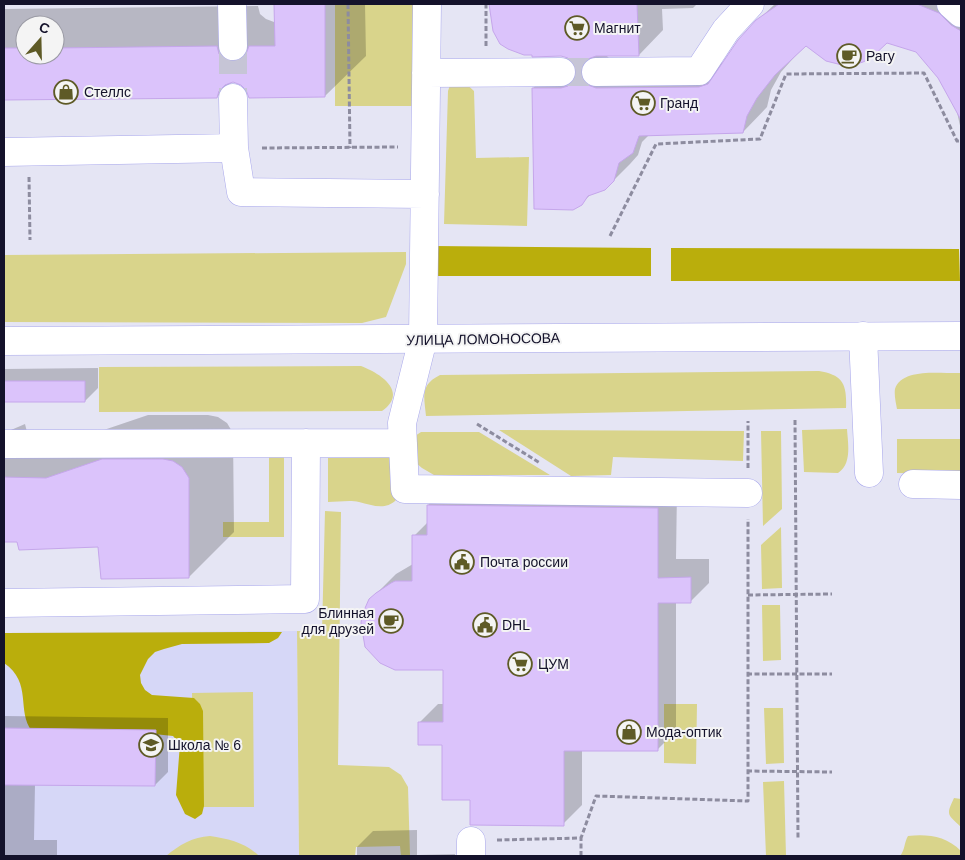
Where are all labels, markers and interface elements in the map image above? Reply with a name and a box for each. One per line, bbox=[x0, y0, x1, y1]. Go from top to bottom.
north arrow bbox=[15, 15, 65, 65]
supermarket icon: Магнит bbox=[564, 15, 590, 41]
text: С bbox=[37, 19, 52, 37]
place label: Магнит bbox=[594, 20, 641, 36]
cafe icon: Рагу bbox=[836, 43, 862, 69]
place label: Рагу bbox=[866, 48, 895, 64]
shop icon: Стеллс bbox=[53, 79, 79, 105]
place label: Стеллс bbox=[84, 84, 131, 100]
supermarket icon: Гранд bbox=[630, 90, 656, 116]
place label: Гранд bbox=[660, 95, 698, 111]
street label: УЛИЦА ЛОМОНОСОВА bbox=[406, 330, 561, 348]
public building icon: Почта россии bbox=[449, 549, 475, 575]
place label: Почта россии bbox=[480, 554, 568, 570]
place label: Блинная для друзей bbox=[302, 605, 374, 637]
cafe icon: Блинная для друзей bbox=[378, 608, 404, 634]
public building icon: DHL bbox=[472, 612, 498, 638]
place label: DHL bbox=[502, 617, 530, 633]
supermarket icon: ЦУМ bbox=[507, 651, 533, 677]
place label: ЦУМ bbox=[538, 656, 569, 672]
shop icon: Мода-оптик bbox=[616, 719, 642, 745]
place label: Мода-оптик bbox=[646, 724, 723, 740]
school or university icon: Школа № 6 bbox=[138, 732, 164, 758]
place label: Школа № 6 bbox=[168, 737, 241, 753]

